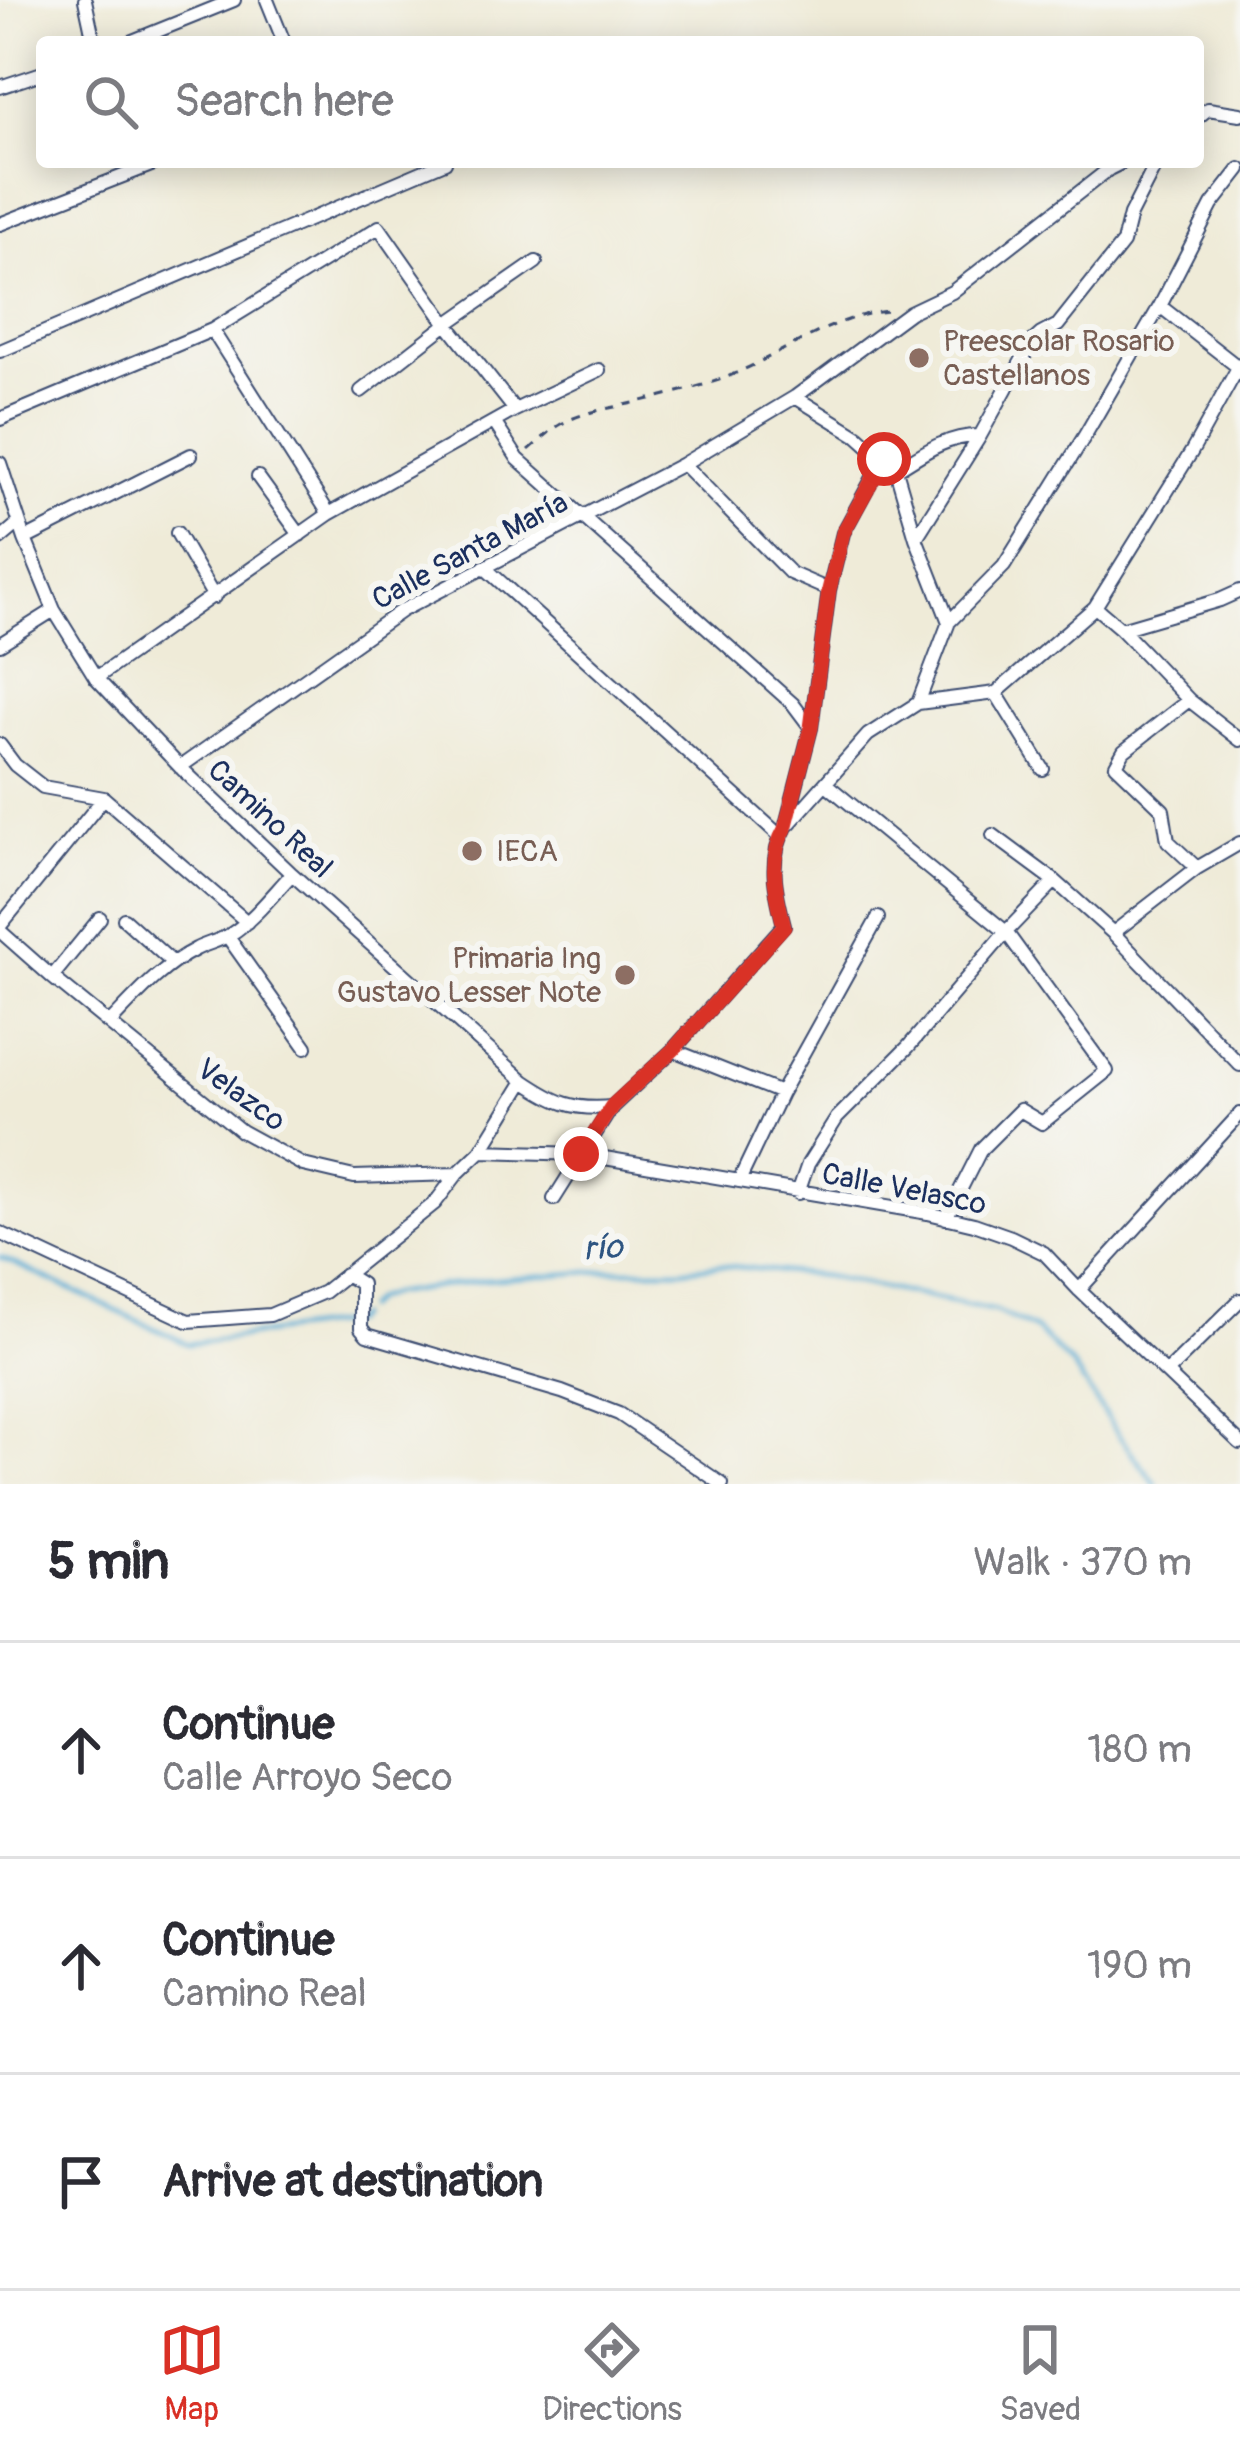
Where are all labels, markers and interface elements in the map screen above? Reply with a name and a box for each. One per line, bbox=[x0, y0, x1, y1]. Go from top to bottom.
search box bbox=[36, 36, 1204, 168]
icon: search bbox=[78, 69, 144, 135]
text: Search here bbox=[174, 74, 394, 130]
place label: Preescolar Rosario Castellanos bbox=[943, 323, 1175, 394]
marker: Preescolar Rosario Castellanos bbox=[906, 345, 932, 371]
route start bbox=[857, 432, 911, 486]
street label: Calle Santa María bbox=[366, 484, 574, 618]
street label: Camino Real bbox=[200, 752, 340, 886]
place label: IECA bbox=[496, 833, 558, 870]
marker: IECA bbox=[459, 838, 485, 864]
place label: Primaria Ing Gustavo Lesser Note bbox=[337, 940, 601, 1011]
marker: Primaria Ing Gustavo Lesser Note bbox=[612, 962, 638, 988]
street label: Velazco bbox=[189, 1050, 293, 1140]
route end bbox=[554, 1127, 608, 1181]
street label: Calle Velasco bbox=[819, 1155, 989, 1223]
water label: río bbox=[582, 1226, 626, 1270]
text: 5 min bbox=[48, 1530, 169, 1594]
text: Walk · 370 m bbox=[973, 1538, 1192, 1587]
text: Continue bbox=[162, 1697, 335, 1753]
icon: ahead bbox=[48, 1717, 114, 1783]
text: 180 m bbox=[1087, 1725, 1192, 1774]
text: Calle Arroyo Seco bbox=[162, 1753, 453, 1802]
text: Continue bbox=[162, 1913, 335, 1969]
icon: ahead bbox=[48, 1933, 114, 1999]
text: 190 m bbox=[1087, 1941, 1192, 1990]
text: Camino Real bbox=[162, 1969, 367, 2018]
icon: arrive bbox=[48, 2149, 114, 2215]
text: Arrive at destination bbox=[162, 2154, 543, 2210]
tab: Map bbox=[159, 2317, 225, 2430]
tab: Directions bbox=[542, 2317, 682, 2430]
tab: Saved bbox=[999, 2317, 1081, 2430]

